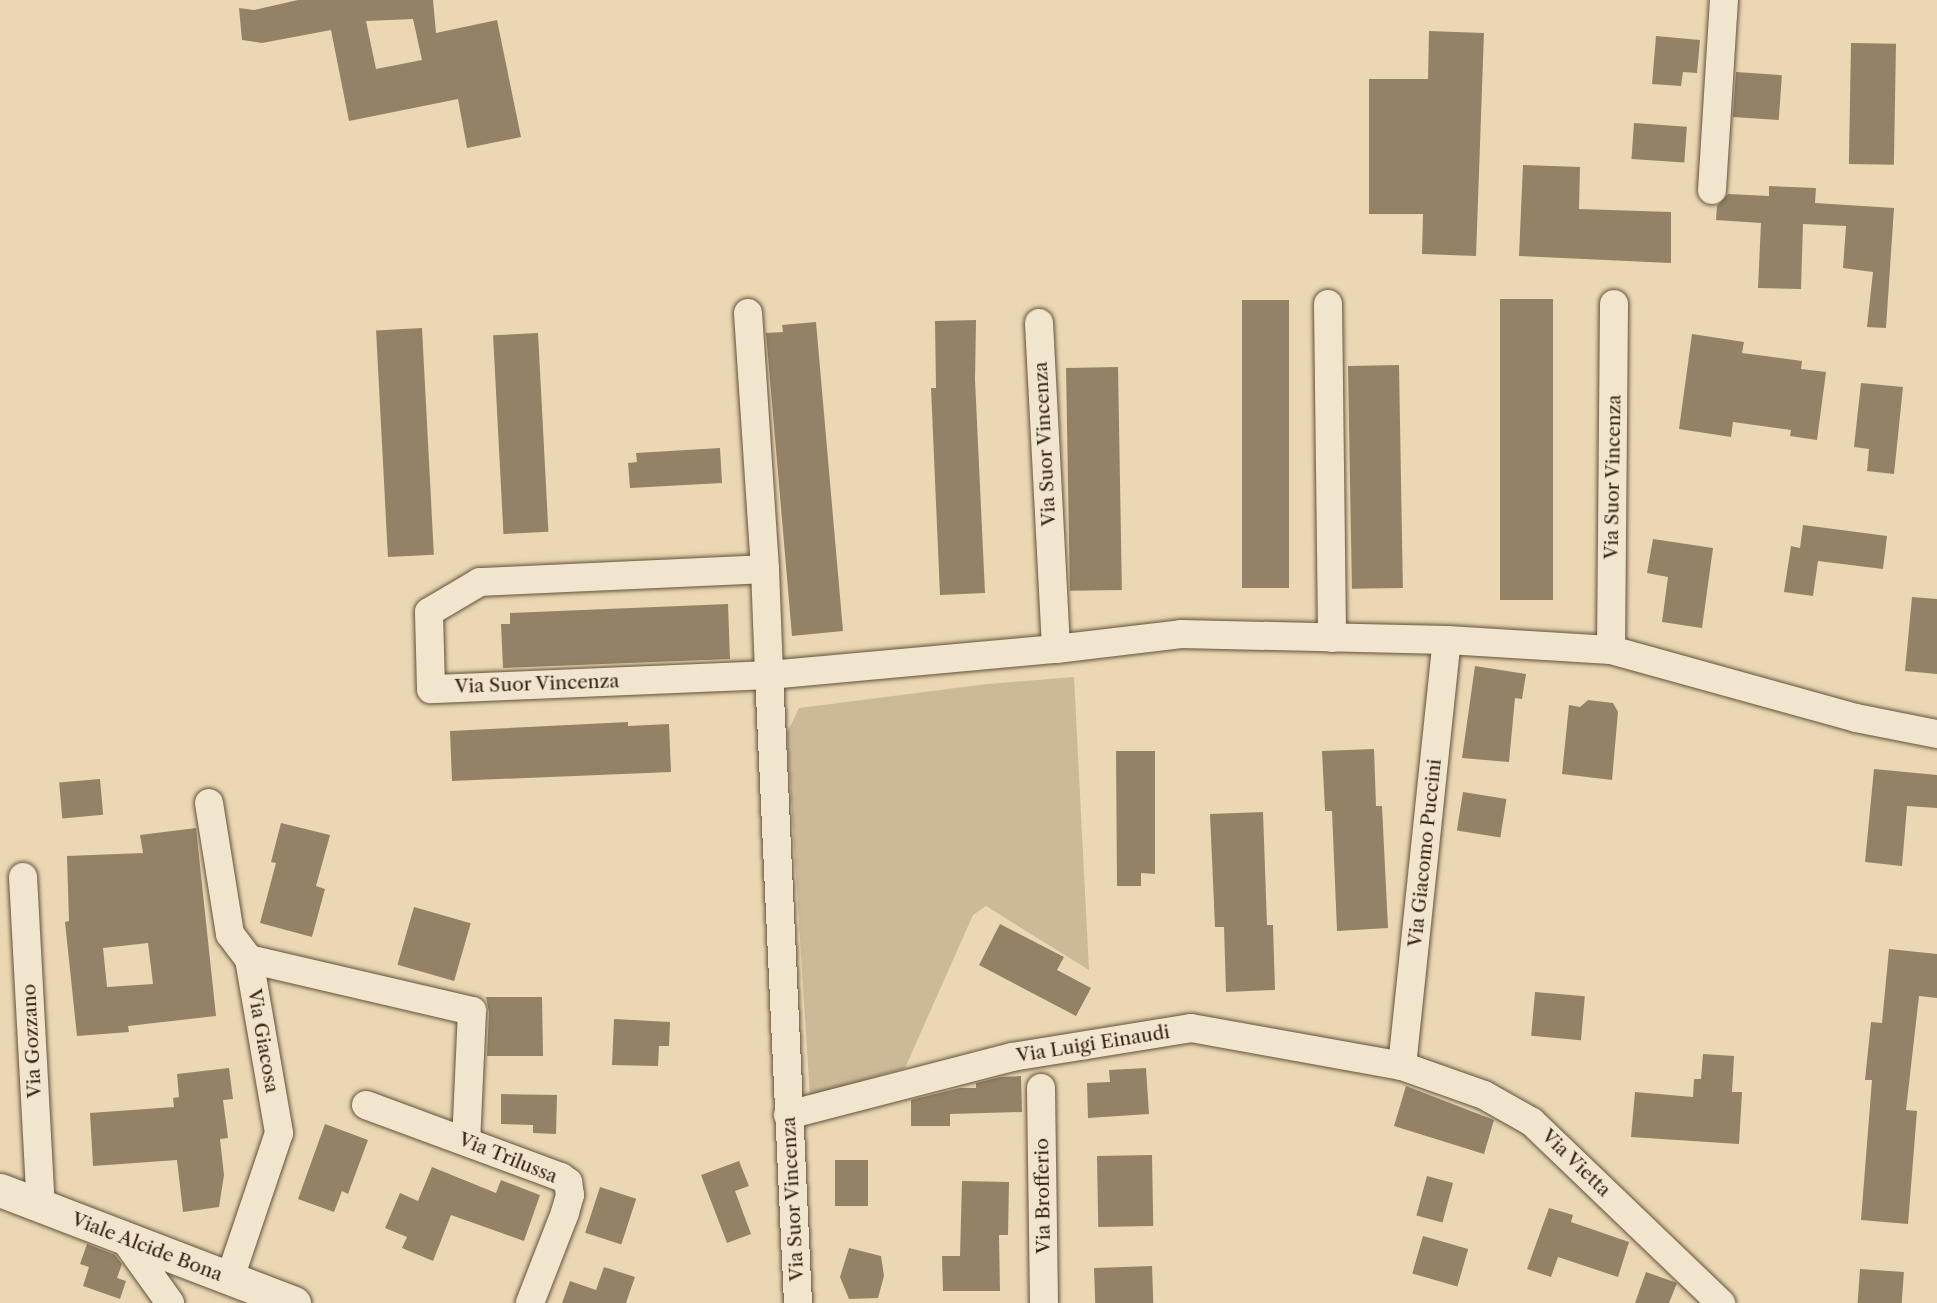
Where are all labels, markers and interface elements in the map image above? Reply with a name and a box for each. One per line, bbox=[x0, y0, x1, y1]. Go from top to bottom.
street label: Via Suor Vincenza bbox=[1029, 360, 1061, 528]
street label: Via Suor Vincenza bbox=[1600, 394, 1626, 560]
street label: Via Suor Vincenza bbox=[454, 670, 620, 698]
street label: Via Giacomo Puccini bbox=[1404, 758, 1446, 948]
street label: Via Gozzano bbox=[18, 983, 46, 1099]
street label: Via Giacosa bbox=[243, 987, 283, 1095]
street label: Via Luigi Einaudi bbox=[1015, 1021, 1171, 1067]
street label: Via Suor Vincenza bbox=[777, 1115, 809, 1283]
street label: Via Vietta bbox=[1536, 1124, 1616, 1202]
street label: Via Trilussa bbox=[455, 1128, 561, 1188]
street label: Via Brofferio bbox=[1031, 1138, 1055, 1254]
street label: Viale Alcide Bona bbox=[68, 1208, 226, 1286]

